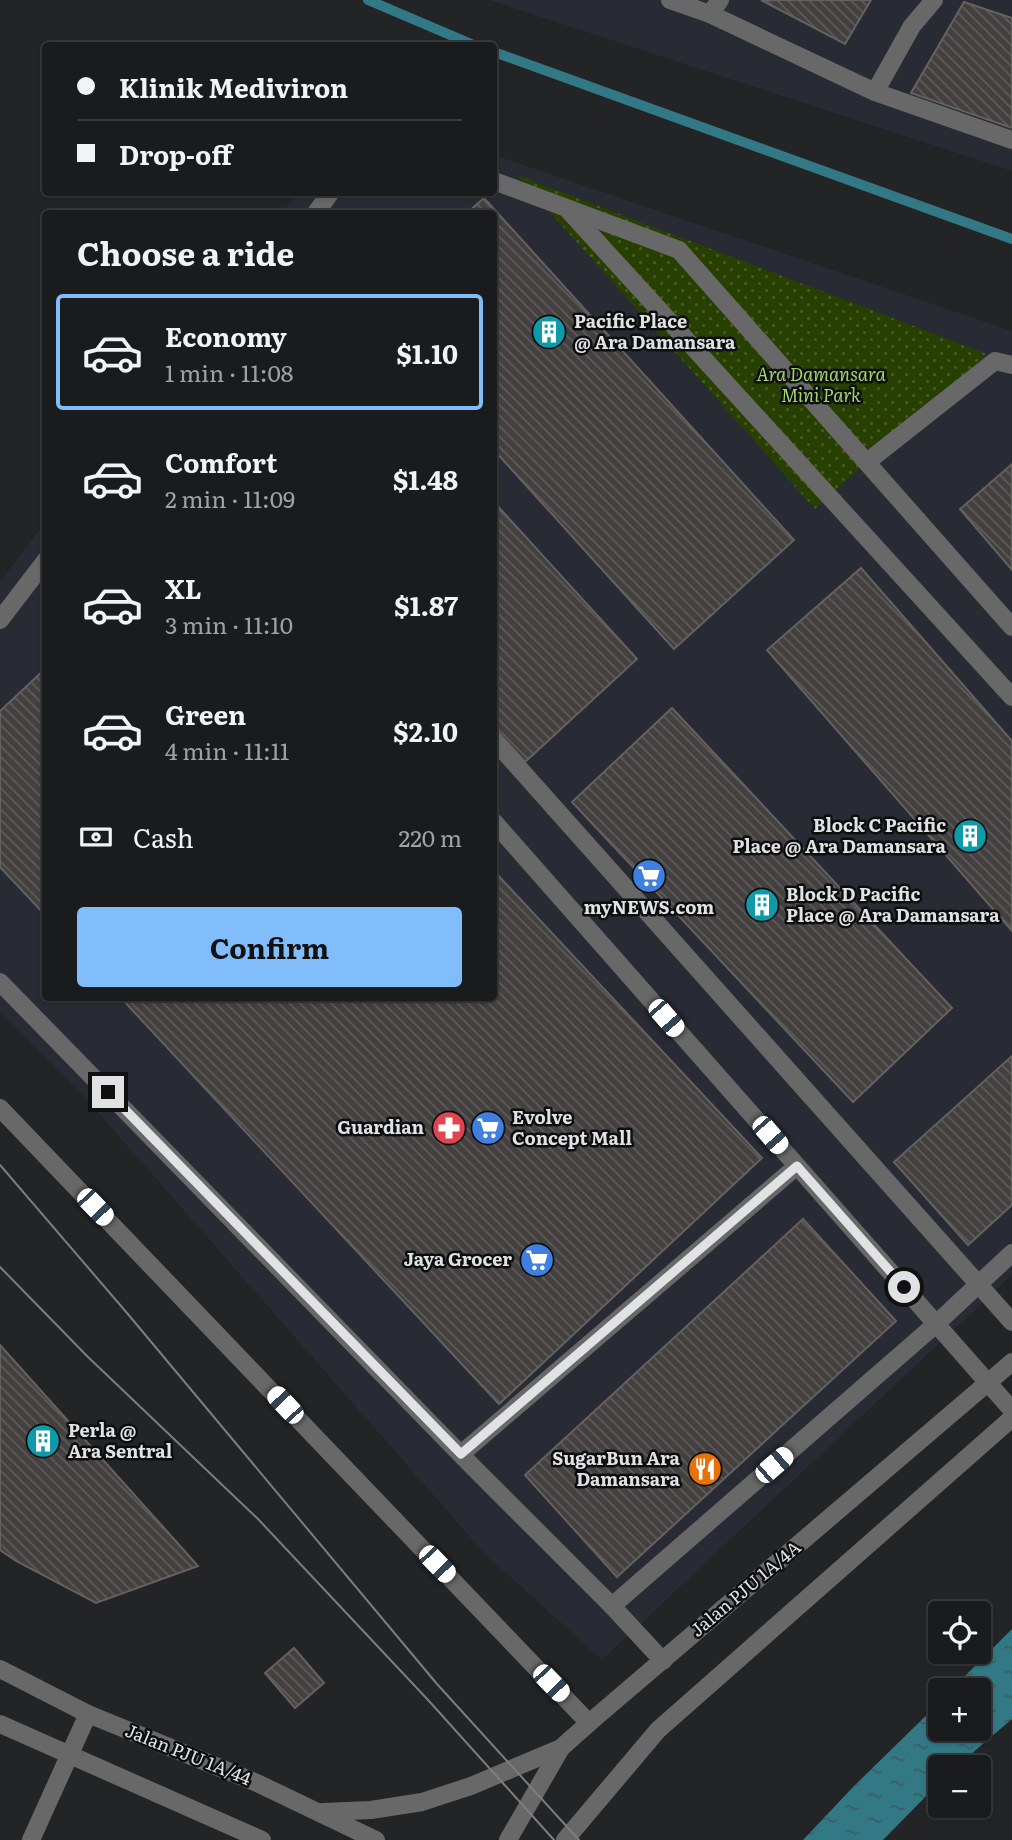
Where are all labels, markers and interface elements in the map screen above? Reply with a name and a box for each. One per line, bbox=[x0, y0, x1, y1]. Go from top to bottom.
text: Klinik Mediviron bbox=[119, 67, 348, 106]
text: Drop-off bbox=[119, 134, 232, 173]
text: Choose a ride bbox=[77, 228, 294, 276]
place label: Pacific Place @ Ara Damansara bbox=[574, 307, 736, 355]
building icon: Pacific Place @ Ara Damansara bbox=[530, 313, 568, 351]
text: Economy bbox=[165, 316, 287, 355]
icon: car bbox=[81, 321, 144, 384]
text: $1.10 bbox=[396, 333, 458, 372]
text: 1 min · 11:08 bbox=[165, 355, 293, 389]
park label: Ara Damansara Mini Park bbox=[756, 360, 886, 408]
text: Comfort bbox=[165, 442, 277, 481]
icon: car bbox=[81, 447, 144, 510]
text: $1.48 bbox=[393, 459, 458, 498]
text: 2 min · 11:09 bbox=[165, 481, 295, 515]
text: XL bbox=[165, 568, 202, 607]
icon: car bbox=[81, 573, 144, 636]
text: $1.87 bbox=[394, 585, 458, 624]
text: 3 min · 11:10 bbox=[165, 607, 293, 641]
text: Green bbox=[165, 694, 246, 733]
icon: car bbox=[81, 699, 144, 762]
text: $2.10 bbox=[393, 711, 458, 750]
text: 4 min · 11:11 bbox=[165, 733, 289, 767]
place label: Block C Pacific Place @ Ara Damansara bbox=[732, 811, 947, 859]
text: Cash bbox=[133, 817, 194, 856]
building icon: Block C Pacific Place @ Ara Damansara bbox=[951, 817, 989, 855]
icon: cash bbox=[77, 818, 115, 856]
text: 220 m bbox=[398, 820, 462, 854]
supermarket icon: myNEWS.com bbox=[630, 857, 668, 895]
place label: Block D Pacific Place @ Ara Damansara bbox=[786, 880, 1000, 928]
building icon: Block D Pacific Place @ Ara Damansara bbox=[743, 886, 781, 924]
place label: myNEWS.com bbox=[584, 893, 714, 920]
button: Confirm bbox=[77, 907, 462, 987]
car bbox=[645, 995, 688, 1041]
route end bbox=[92, 1076, 124, 1108]
place label: Evolve Concept Mall bbox=[512, 1103, 632, 1151]
pharmacy icon: Guardian bbox=[430, 1109, 468, 1147]
supermarket icon: Evolve Concept Mall bbox=[469, 1109, 507, 1147]
car bbox=[749, 1112, 792, 1158]
place label: Guardian bbox=[337, 1113, 424, 1140]
car bbox=[73, 1185, 118, 1229]
supermarket icon: Jaya Grocer bbox=[518, 1241, 556, 1279]
place label: Jaya Grocer bbox=[404, 1245, 512, 1272]
route start bbox=[888, 1271, 920, 1303]
car bbox=[263, 1382, 308, 1428]
place label: Perla @ Ara Sentral bbox=[68, 1416, 173, 1464]
building icon: Perla @ Ara Sentral bbox=[24, 1422, 62, 1460]
car bbox=[752, 1443, 797, 1487]
place label: SugarBun Ara Damansara bbox=[552, 1444, 681, 1492]
restaurant icon: SugarBun Ara Damansara bbox=[686, 1450, 724, 1488]
street label: Jalan PJU 1A/4A bbox=[684, 1533, 806, 1642]
car bbox=[415, 1542, 460, 1586]
map controls bbox=[928, 1601, 991, 1818]
button: locate bbox=[928, 1601, 991, 1664]
car bbox=[529, 1661, 574, 1705]
button: + bbox=[928, 1678, 991, 1741]
street label: Jalan PJU 1A/44 bbox=[121, 1716, 256, 1791]
button: − bbox=[928, 1755, 991, 1818]

